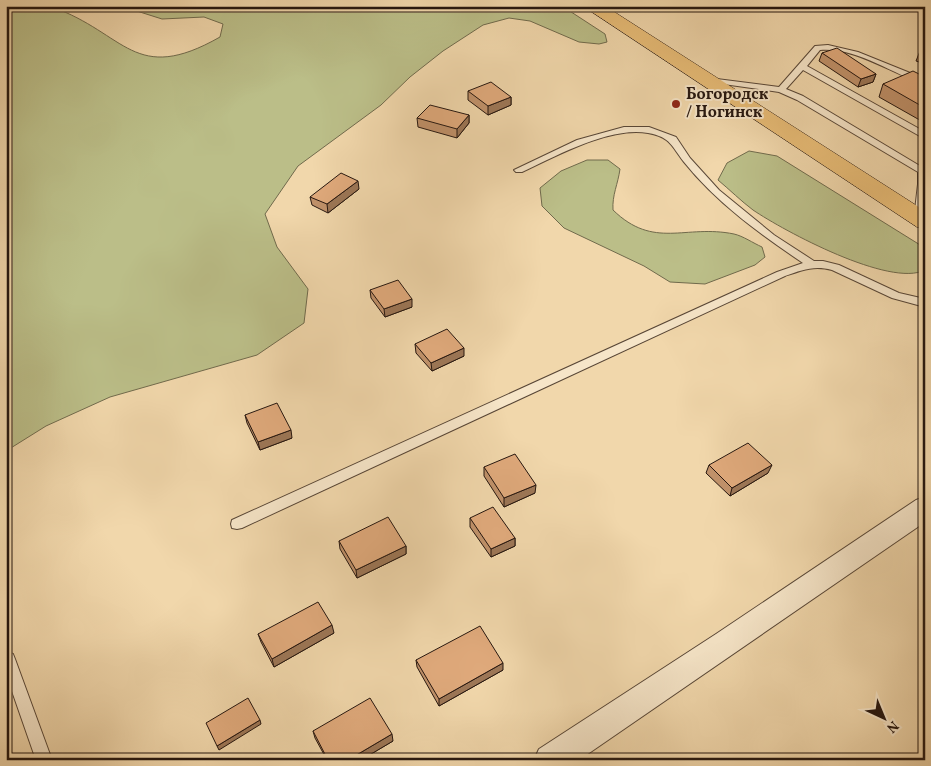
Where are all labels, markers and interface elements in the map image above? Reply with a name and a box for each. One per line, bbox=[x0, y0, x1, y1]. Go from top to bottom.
place label: Богородск / Ногинск bbox=[686, 84, 769, 124]
marker: Богородск / Ногинск bbox=[670, 98, 682, 110]
north arrow bbox=[858, 694, 908, 744]
text: N bbox=[882, 716, 902, 737]

